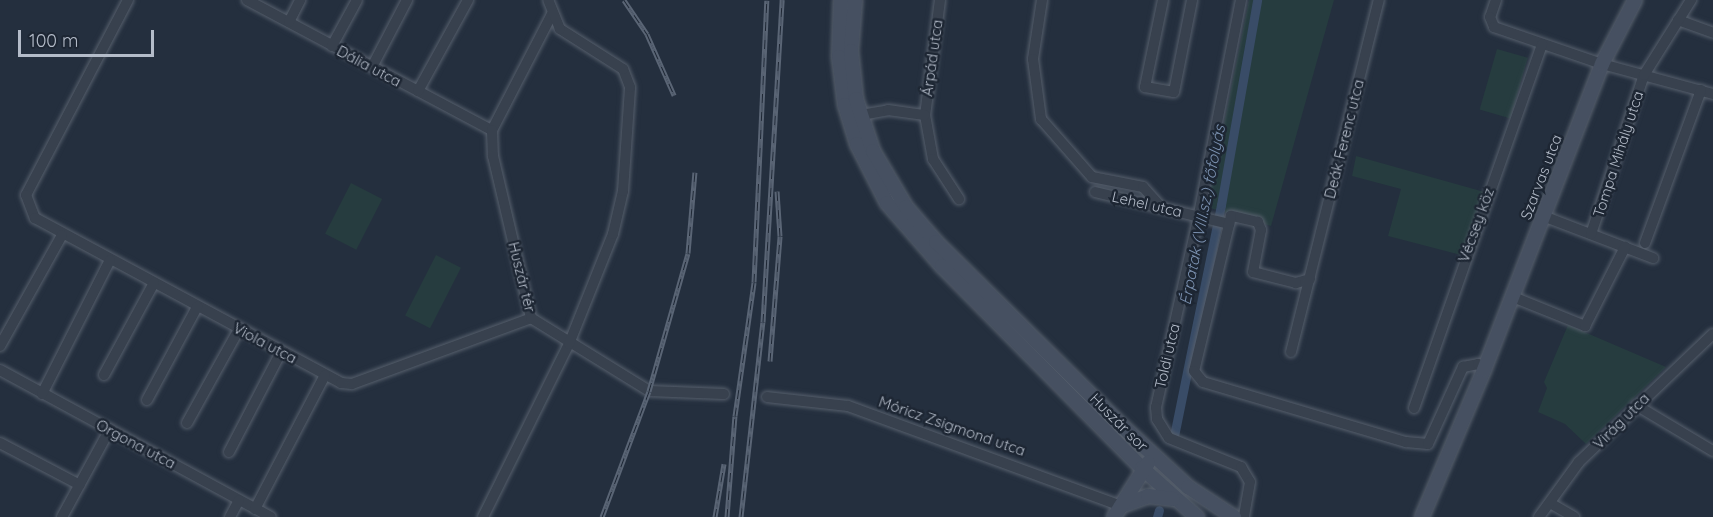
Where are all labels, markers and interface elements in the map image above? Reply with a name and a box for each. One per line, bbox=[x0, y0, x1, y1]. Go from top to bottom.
scale bar bbox=[21, 18, 158, 56]
street label: Árpád utca bbox=[918, 18, 946, 98]
text: 100 m bbox=[29, 29, 78, 52]
street label: Dália utca bbox=[334, 42, 404, 90]
street label: Deák Ferenc utca bbox=[1320, 78, 1368, 200]
street label: Tompa Mihály utca bbox=[1589, 89, 1647, 219]
water label: Érpatak (VIII.sz.) főfolyás bbox=[1175, 124, 1229, 306]
street label: Szarvas utca bbox=[1517, 132, 1565, 222]
street label: Vécsey köz bbox=[1454, 185, 1498, 265]
street label: Lehel utca bbox=[1110, 187, 1184, 221]
street label: Huszár tér bbox=[505, 240, 539, 314]
street label: Viola utca bbox=[230, 319, 300, 367]
street label: Toldi utca bbox=[1151, 322, 1183, 390]
street label: Huszár sor bbox=[1086, 389, 1152, 455]
street label: Virág utca bbox=[1589, 389, 1653, 453]
street label: Móricz Zsigmond utca bbox=[876, 392, 1028, 460]
street label: Orgona utca bbox=[93, 416, 179, 472]

